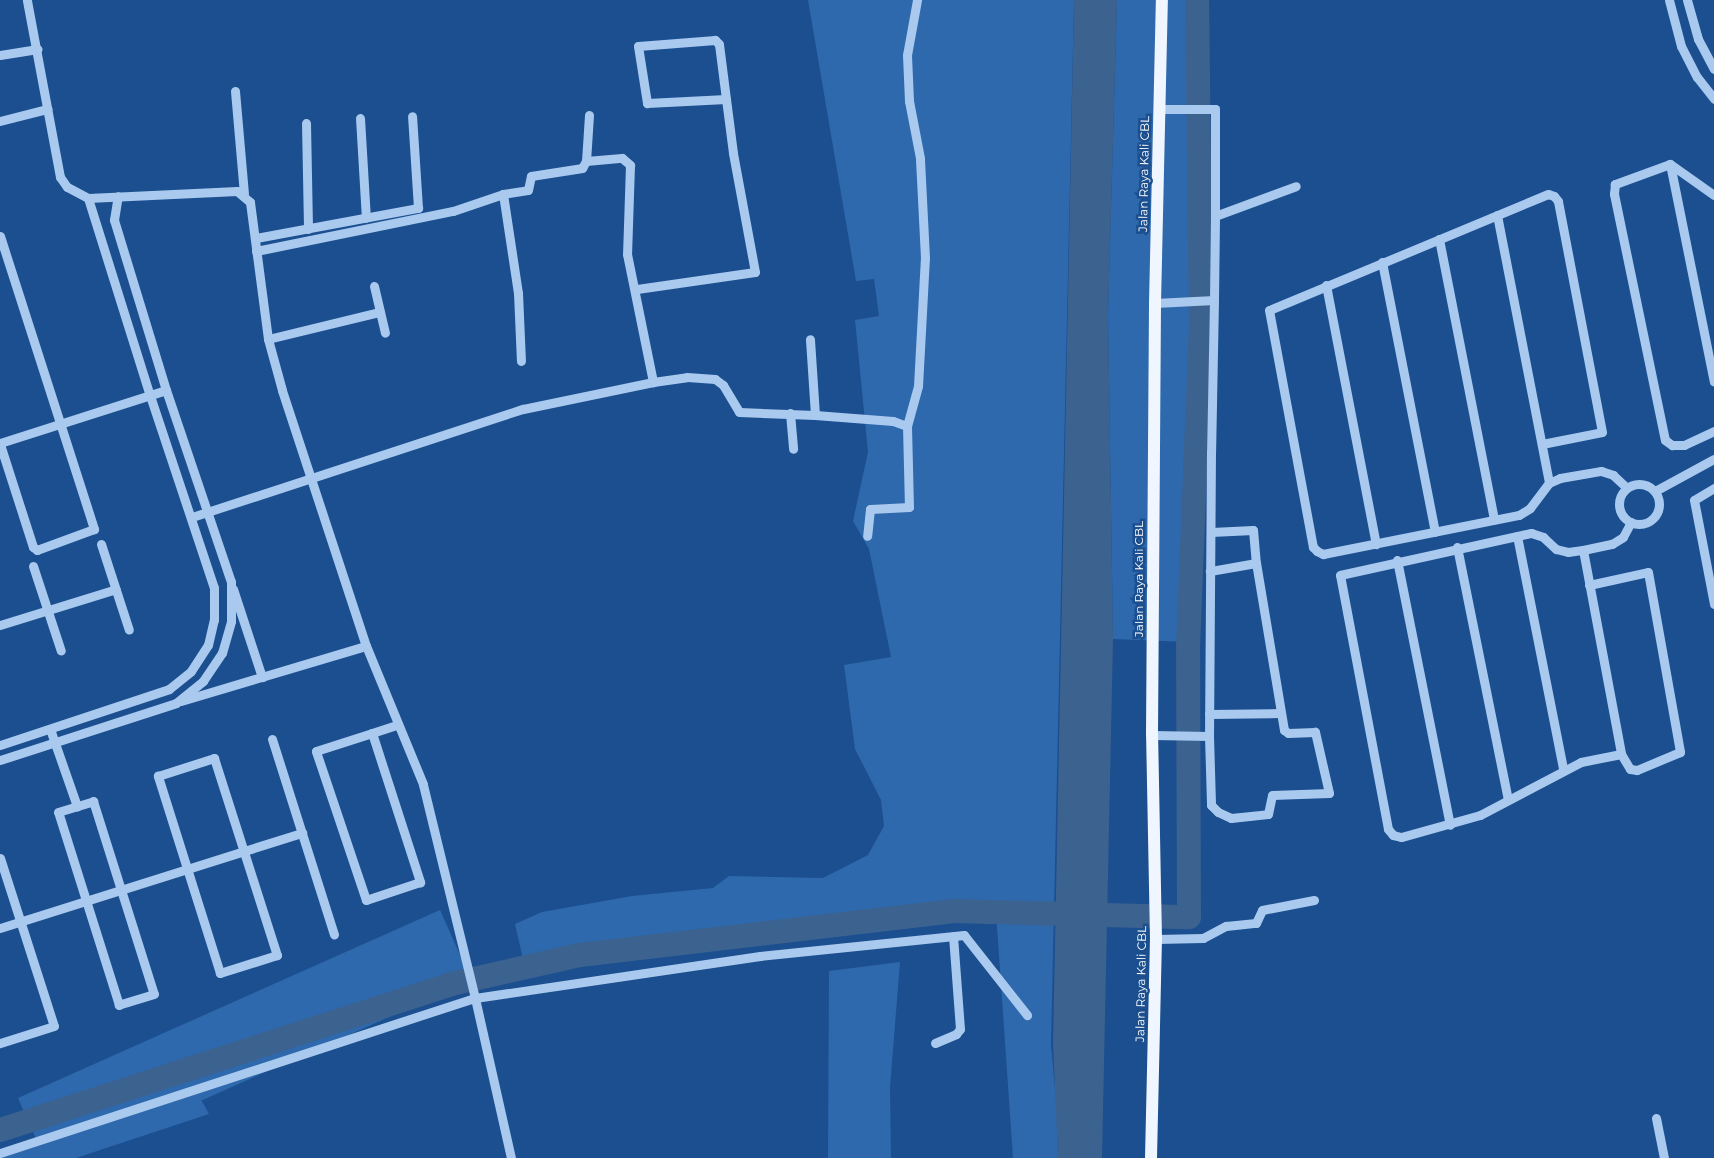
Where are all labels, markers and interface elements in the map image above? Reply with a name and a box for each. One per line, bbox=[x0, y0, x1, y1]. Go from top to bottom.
street label: Jalan Raya Kali CBL bbox=[1136, 116, 1152, 232]
street label: Jalan Raya Kali CBL bbox=[1132, 521, 1146, 637]
street label: Jalan Raya Kali CBL bbox=[1133, 926, 1149, 1042]

